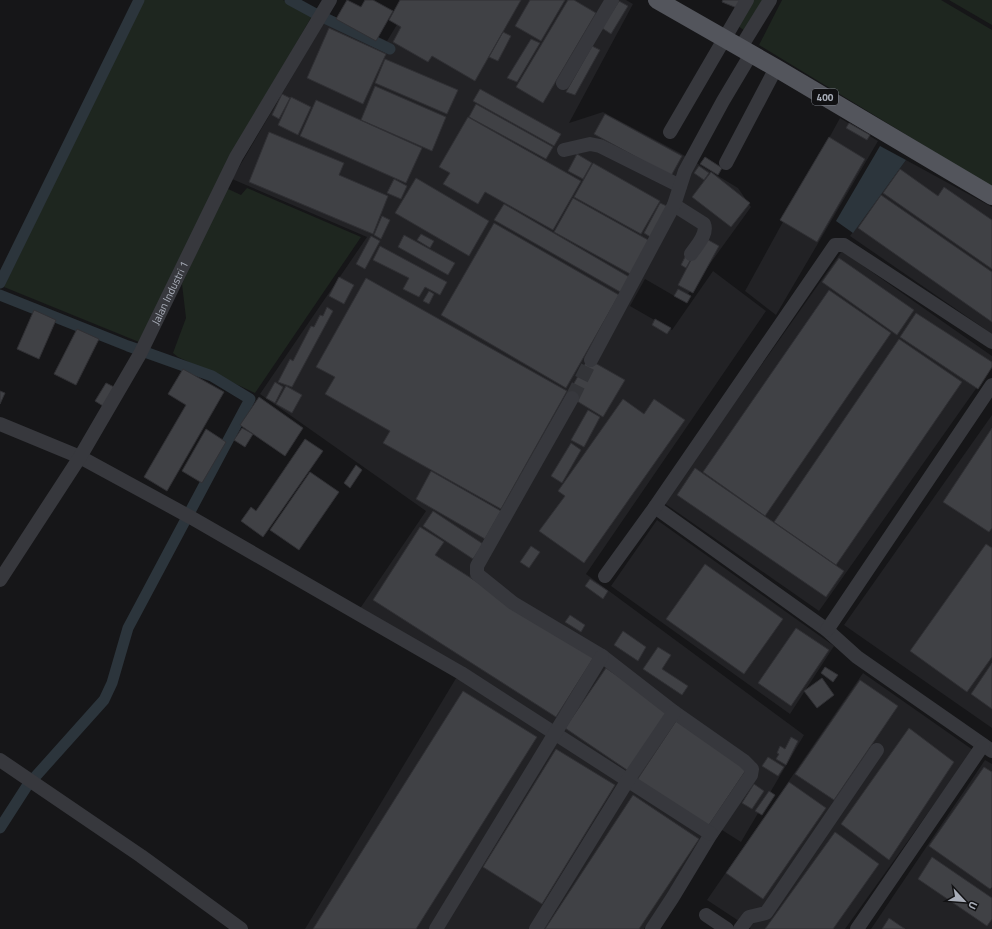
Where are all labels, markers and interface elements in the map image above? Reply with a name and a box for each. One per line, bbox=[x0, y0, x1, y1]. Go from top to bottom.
road number: 400 bbox=[812, 89, 838, 105]
street label: Jalan Industri 1 bbox=[147, 258, 192, 327]
north arrow bbox=[944, 881, 984, 921]
text: U bbox=[964, 899, 982, 912]

